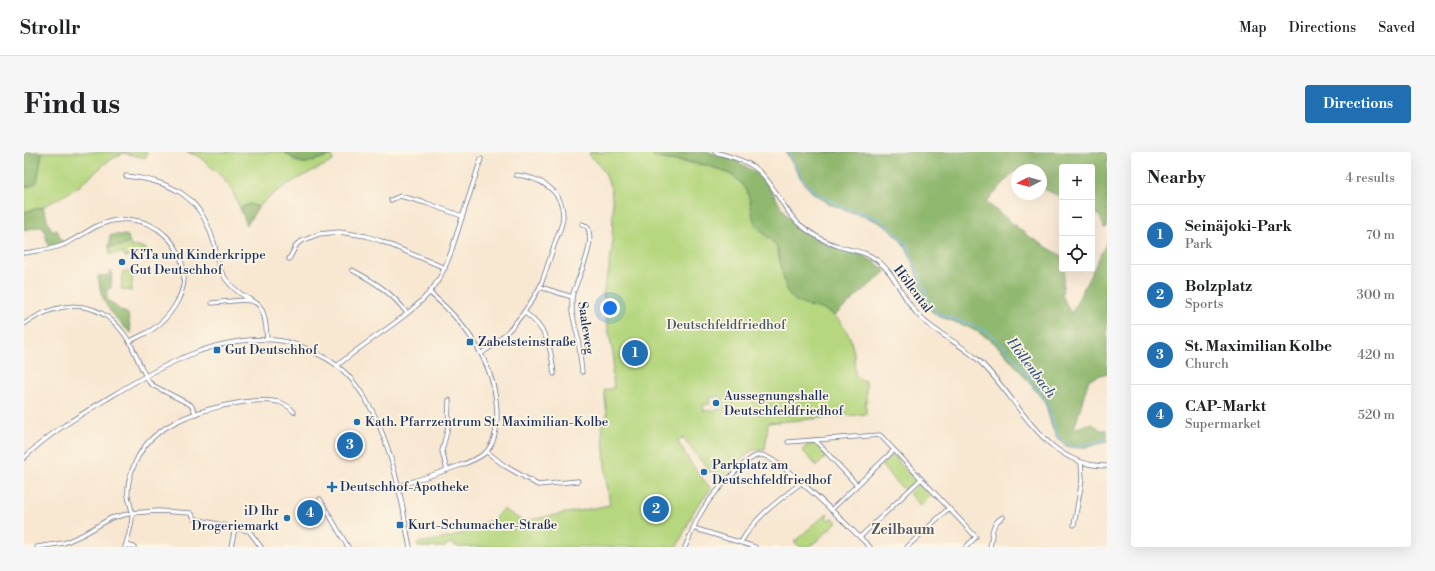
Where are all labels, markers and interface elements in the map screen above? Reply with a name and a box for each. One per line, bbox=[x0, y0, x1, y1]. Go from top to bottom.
text: Strollr bbox=[20, 16, 81, 40]
text: Map bbox=[1239, 19, 1267, 37]
text: Directions bbox=[1289, 19, 1356, 37]
text: Saved bbox=[1378, 19, 1415, 37]
button: Directions bbox=[1305, 85, 1411, 123]
text: Find us bbox=[24, 87, 120, 122]
north arrow bbox=[1011, 164, 1047, 200]
map controls bbox=[1059, 164, 1095, 272]
button: + bbox=[1059, 164, 1095, 200]
text: Nearby bbox=[1147, 167, 1206, 189]
text: 4 results bbox=[1345, 170, 1395, 186]
button: − bbox=[1059, 200, 1095, 236]
text: Seinäjoki-Park bbox=[1185, 217, 1292, 236]
text: 1 bbox=[1157, 227, 1163, 243]
text: 70 m bbox=[1366, 227, 1395, 243]
button: locate bbox=[1059, 236, 1095, 272]
text: Park bbox=[1185, 236, 1212, 252]
place label: KiTa und Kinderkrippe Gut Deutschhof bbox=[130, 247, 266, 278]
marker: KiTa und Kinderkrippe Gut Deutschhof bbox=[117, 257, 127, 267]
street label: Höllental bbox=[890, 262, 936, 316]
text: Bolzplatz bbox=[1185, 277, 1252, 296]
text: 2 bbox=[1156, 287, 1164, 303]
text: 300 m bbox=[1357, 287, 1395, 303]
text: Sports bbox=[1185, 296, 1224, 312]
your location bbox=[600, 298, 620, 318]
street label: Saaleweg bbox=[574, 301, 598, 356]
park label: Deutschfeldfriedhof bbox=[666, 317, 787, 333]
water label: Höllenbach bbox=[1002, 333, 1060, 402]
place label: Zabelsteinstraße bbox=[478, 334, 577, 350]
marker: Zabelsteinstraße bbox=[465, 337, 475, 347]
text: St. Maximilian Kolbe bbox=[1185, 337, 1332, 356]
pin: 1 bbox=[622, 338, 648, 368]
place label: Gut Deutschhof bbox=[225, 342, 319, 358]
marker: Gut Deutschhof bbox=[212, 345, 222, 355]
text: 3 bbox=[1156, 347, 1164, 363]
text: 420 m bbox=[1357, 347, 1395, 363]
text: Church bbox=[1185, 356, 1229, 372]
place label: Aussegnungshalle Deutschfeldfriedhof bbox=[723, 388, 844, 419]
text: CAP-Markt bbox=[1185, 397, 1266, 416]
marker: Aussegnungshalle Deutschfeldfriedhof bbox=[711, 398, 721, 408]
text: 4 bbox=[1156, 407, 1164, 423]
text: 520 m bbox=[1358, 407, 1395, 423]
place label: Kath. Pfarrzentrum St. Maximilian-Kolbe bbox=[365, 414, 609, 430]
text: Supermarket bbox=[1185, 416, 1261, 432]
marker: Kath. Pfarrzentrum St. Maximilian-Kolbe bbox=[352, 417, 362, 427]
pin: 3 bbox=[337, 430, 363, 460]
place label: Parkplatz am Deutschfeldfriedhof bbox=[712, 457, 832, 488]
marker: Parkplatz am Deutschfeldfriedhof bbox=[699, 467, 709, 477]
place label: Deutschhof-Apotheke bbox=[340, 479, 470, 495]
marker: Deutschhof-Apotheke bbox=[327, 482, 337, 492]
pin: 2 bbox=[643, 494, 669, 524]
pin: 4 bbox=[297, 498, 323, 528]
place label: iD Ihr Drogeriemarkt bbox=[191, 503, 279, 534]
marker: iD Ihr Drogeriemarkt bbox=[282, 513, 292, 523]
place label: Kurt-Schumacher-Straße bbox=[408, 517, 558, 533]
marker: Kurt-Schumacher-Straße bbox=[395, 520, 405, 530]
district label: Zeilbaum bbox=[872, 521, 935, 539]

